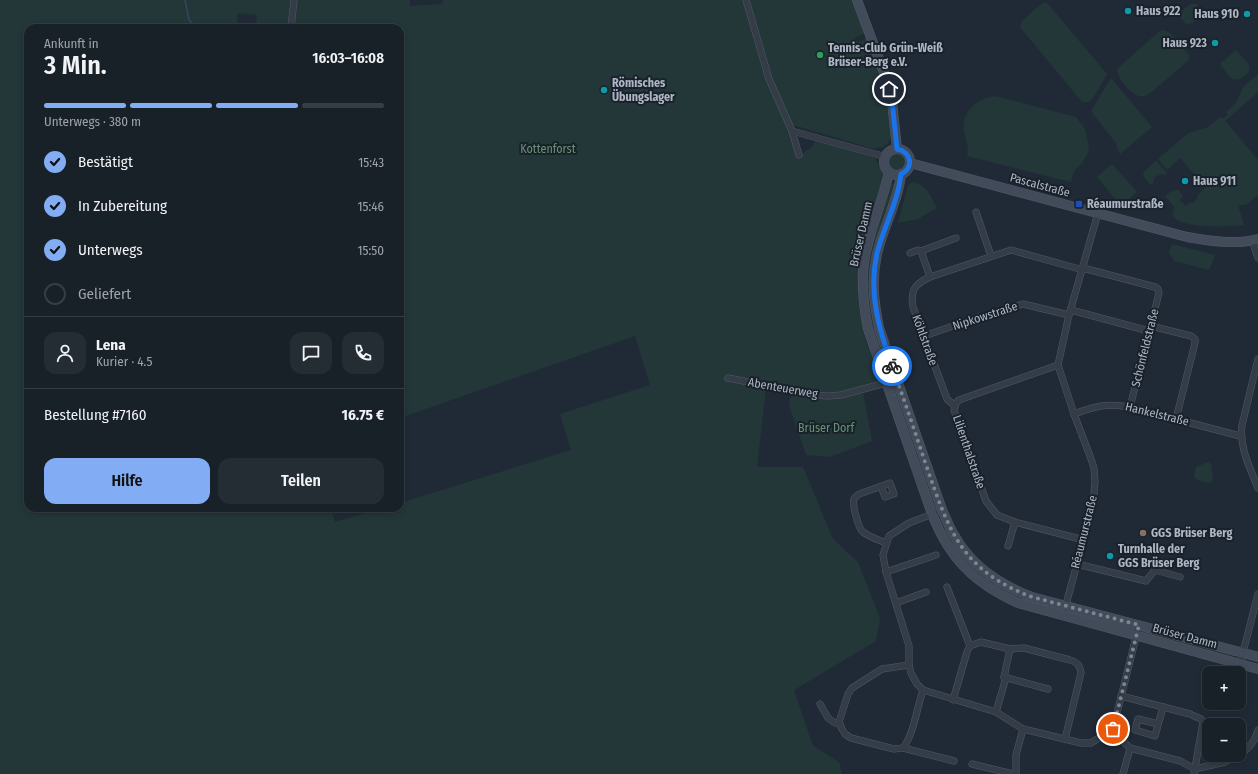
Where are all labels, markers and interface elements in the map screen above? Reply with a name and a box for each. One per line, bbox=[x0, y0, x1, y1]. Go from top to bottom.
place label: Haus 922 bbox=[1136, 4, 1181, 18]
marker: Haus 922 bbox=[1123, 6, 1133, 16]
place label: Haus 910 bbox=[1194, 7, 1239, 21]
marker: Haus 910 bbox=[1242, 9, 1252, 19]
text: Ankunft in bbox=[44, 36, 99, 51]
place label: Haus 923 bbox=[1163, 36, 1207, 50]
marker: Haus 923 bbox=[1210, 38, 1220, 48]
place label: Tennis-Club Grün-Weiß Brüser-Berg e.V. bbox=[828, 41, 943, 69]
text: 16:03–16:08 bbox=[312, 49, 384, 67]
text: 3 Min. bbox=[44, 50, 107, 81]
marker: Tennis-Club Grün-Weiß Brüser-Berg e.V. bbox=[815, 50, 825, 60]
pin bbox=[872, 72, 906, 106]
place label: Römisches Übungslager bbox=[612, 76, 675, 104]
icon: home bbox=[878, 78, 900, 100]
marker: Römisches Übungslager bbox=[599, 85, 609, 95]
text: Unterwegs · 380 m bbox=[44, 114, 141, 129]
park label: Kottenforst bbox=[520, 142, 576, 156]
icon: check bbox=[44, 151, 66, 173]
text: Bestätigt bbox=[78, 153, 133, 171]
text: 15:43 bbox=[358, 155, 384, 170]
street label: Pascalstraße bbox=[1008, 170, 1072, 200]
place label: Haus 911 bbox=[1193, 174, 1236, 188]
marker: Haus 911 bbox=[1180, 176, 1190, 186]
icon: check bbox=[44, 195, 66, 217]
text: In Zubereitung bbox=[78, 197, 167, 215]
place label: Réaumurstraße bbox=[1087, 197, 1164, 211]
text: 15:46 bbox=[358, 199, 384, 214]
marker: Réaumurstraße bbox=[1074, 199, 1084, 209]
street label: Brüser Damm bbox=[847, 200, 875, 268]
icon: check bbox=[44, 239, 66, 261]
text: Unterwegs bbox=[78, 241, 143, 259]
text: 15:50 bbox=[357, 243, 384, 258]
text: Geliefert bbox=[78, 285, 131, 303]
street label: Nipkowstraße bbox=[951, 299, 1019, 333]
street label: Schönfeldstraße bbox=[1129, 307, 1162, 389]
street label: Köhlstraße bbox=[909, 313, 941, 367]
button: person bbox=[44, 332, 86, 374]
button: chat bbox=[290, 332, 332, 374]
button: phone bbox=[342, 332, 384, 374]
text: Lena bbox=[96, 336, 126, 354]
courier bbox=[872, 346, 912, 386]
text: Kurier · 4.5 bbox=[96, 354, 152, 369]
icon: bike bbox=[881, 355, 903, 377]
street label: Abenteuerweg bbox=[747, 375, 819, 401]
street label: Hankelstraße bbox=[1124, 399, 1190, 429]
text: Bestellung #7160 bbox=[44, 406, 146, 424]
text: 16.75 € bbox=[342, 406, 384, 424]
street label: Lilienthalstraße bbox=[950, 413, 988, 491]
park label: Brüser Dorf bbox=[798, 421, 855, 435]
button: Hilfe bbox=[44, 458, 210, 504]
button: Teilen bbox=[218, 458, 384, 504]
street label: Réaumurstraße bbox=[1068, 494, 1100, 570]
place label: GGS Brüser Berg bbox=[1151, 526, 1233, 540]
marker: GGS Brüser Berg bbox=[1138, 528, 1148, 538]
place label: Turnhalle der GGS Brüser Berg bbox=[1118, 542, 1200, 570]
marker: Turnhalle der GGS Brüser Berg bbox=[1105, 551, 1115, 561]
street label: Brüser Damm bbox=[1151, 621, 1219, 651]
map controls bbox=[1202, 666, 1246, 762]
button: + bbox=[1202, 666, 1246, 710]
pin bbox=[1096, 712, 1130, 746]
icon: bag bbox=[1102, 718, 1124, 740]
button: − bbox=[1202, 718, 1246, 762]

